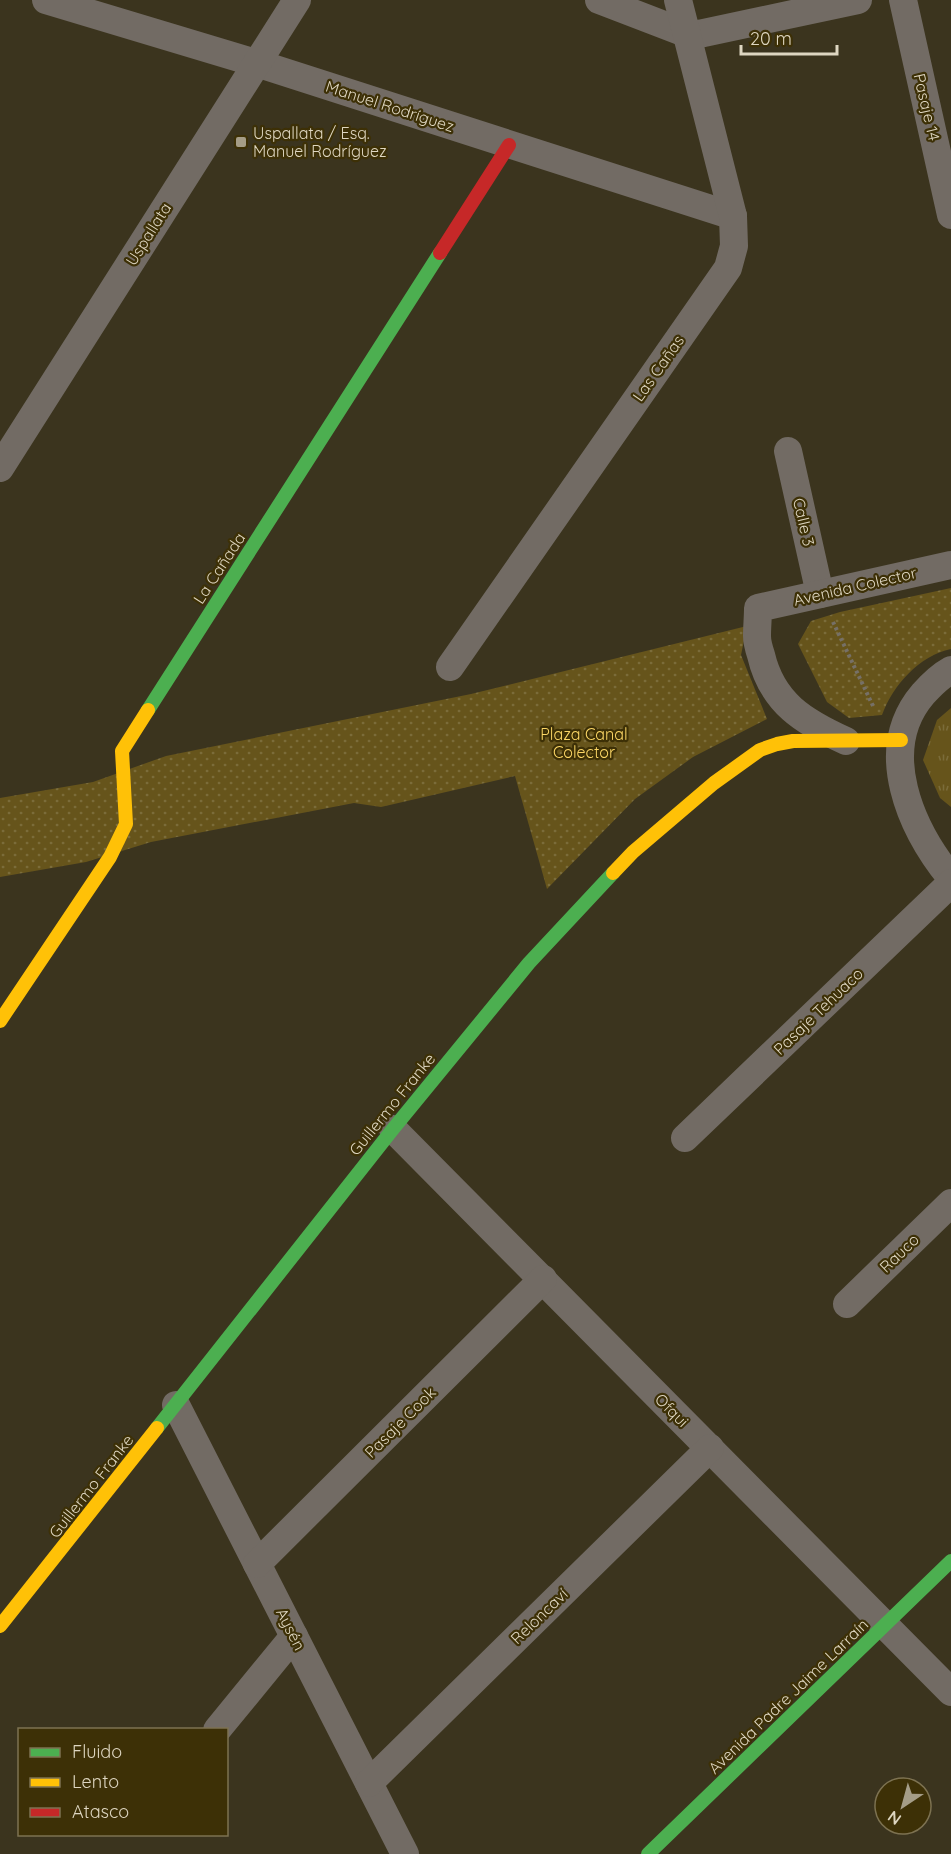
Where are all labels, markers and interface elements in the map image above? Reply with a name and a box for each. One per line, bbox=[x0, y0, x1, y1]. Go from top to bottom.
scale bar bbox=[741, 18, 837, 56]
text: 20 m bbox=[750, 27, 792, 50]
street label: Pasaje 14 bbox=[910, 71, 944, 143]
street label: Manuel Rodríguez bbox=[323, 76, 457, 136]
place label: Uspallata / Esq. Manuel Rodríguez bbox=[253, 123, 387, 161]
marker: Uspallata / Esq. Manuel Rodríguez bbox=[234, 135, 248, 149]
street label: Uspallata bbox=[121, 199, 175, 269]
street label: Las Cañas bbox=[628, 331, 688, 405]
street label: Calle 3 bbox=[789, 496, 819, 548]
street label: La Cañada bbox=[189, 529, 249, 607]
street label: Avenida Colector bbox=[791, 562, 919, 610]
park label: Plaza Canal Colector bbox=[540, 724, 628, 762]
street label: Pasaje Tehuaco bbox=[769, 963, 867, 1059]
street label: Guillermo Franke bbox=[345, 1049, 439, 1159]
street label: Rauco bbox=[875, 1229, 923, 1277]
street label: Pasaje Cook bbox=[360, 1382, 440, 1462]
street label: Ofqui bbox=[651, 1389, 693, 1431]
street label: Guillermo Franke bbox=[44, 1430, 138, 1542]
street label: Reloncaví bbox=[506, 1583, 572, 1648]
street label: Aysén bbox=[272, 1605, 310, 1653]
street label: Avenida Padre Jaime Larraín bbox=[704, 1614, 872, 1778]
legend bbox=[18, 1728, 228, 1836]
text: Fluido bbox=[72, 1740, 122, 1763]
text: Lento bbox=[72, 1770, 119, 1793]
north arrow bbox=[873, 1776, 933, 1836]
text: Atasco bbox=[72, 1800, 129, 1823]
text: N bbox=[884, 1807, 905, 1830]

